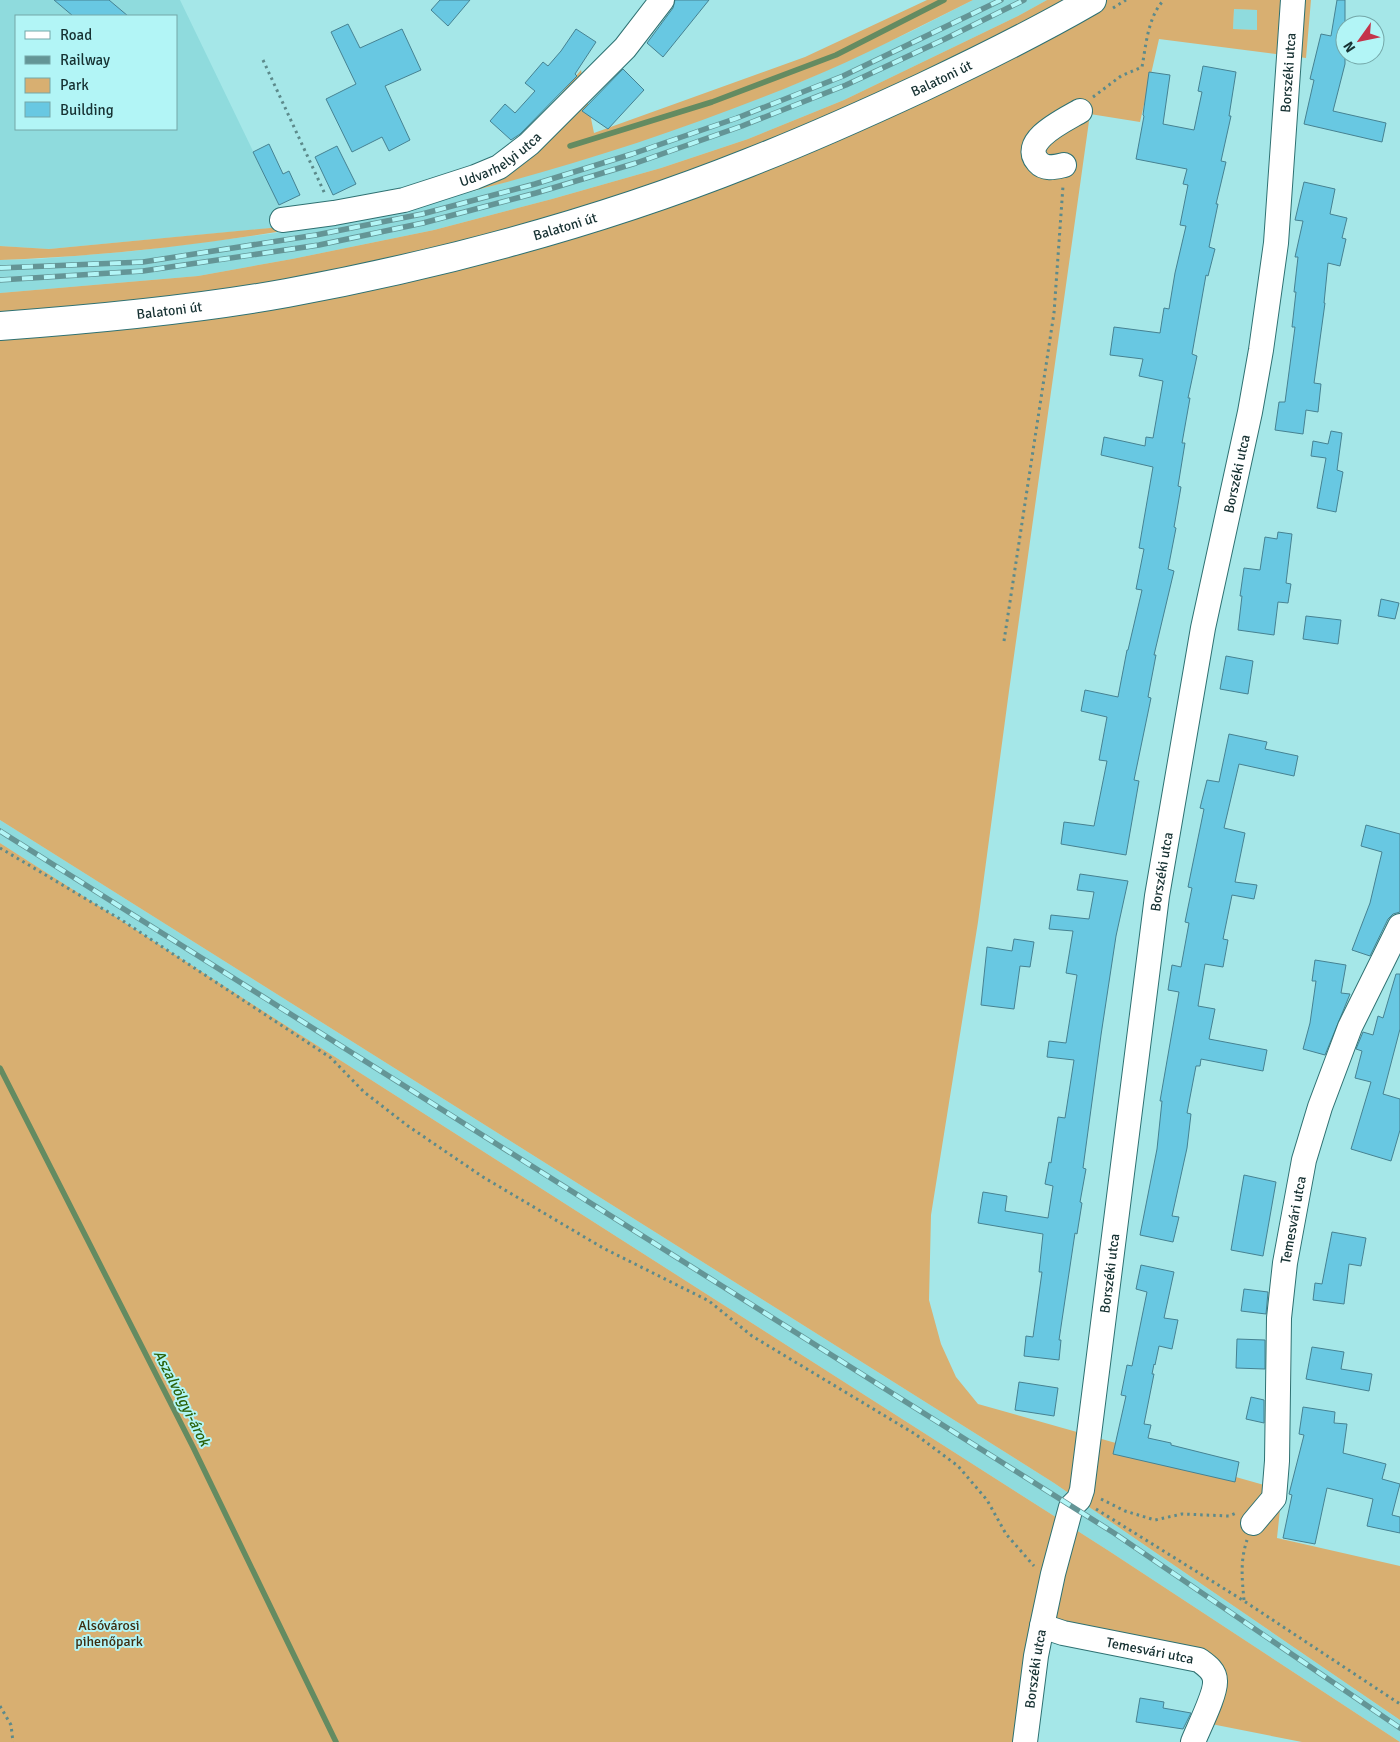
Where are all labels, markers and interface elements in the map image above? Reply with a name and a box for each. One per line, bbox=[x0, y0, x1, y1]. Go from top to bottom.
legend bbox=[15, 15, 178, 130]
north arrow bbox=[1335, 15, 1385, 65]
text: Road bbox=[60, 26, 92, 44]
street label: Borszéki utca bbox=[1277, 32, 1300, 113]
text: N bbox=[1340, 38, 1359, 56]
text: Railway bbox=[60, 51, 110, 69]
street label: Balatoni út bbox=[908, 57, 975, 100]
text: Park bbox=[60, 76, 89, 94]
text: Building bbox=[60, 101, 114, 119]
street label: Udvarhelyi utca bbox=[457, 129, 545, 191]
street label: Balatoni út bbox=[531, 209, 599, 244]
street label: Balatoni út bbox=[136, 298, 203, 323]
street label: Borszéki utca bbox=[1220, 433, 1254, 515]
street label: Borszéki utca bbox=[1147, 831, 1177, 912]
street label: Temesvári utca bbox=[1277, 1175, 1310, 1265]
street label: Borszéki utca bbox=[1096, 1233, 1123, 1314]
water label: Aszalvölgyi-árok bbox=[150, 1347, 215, 1450]
park label: Alsóvárosi pihenőpark bbox=[75, 1617, 143, 1650]
street label: Borszéki utca bbox=[1021, 1628, 1050, 1709]
street label: Temesvári utca bbox=[1105, 1634, 1195, 1668]

